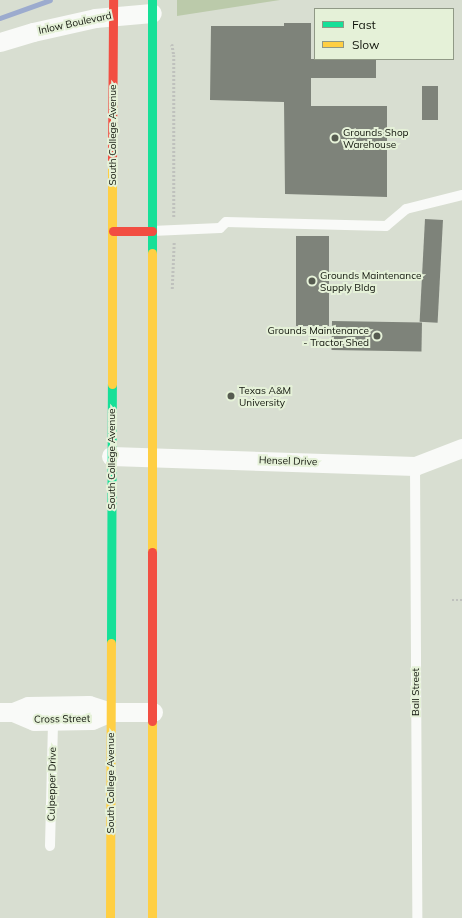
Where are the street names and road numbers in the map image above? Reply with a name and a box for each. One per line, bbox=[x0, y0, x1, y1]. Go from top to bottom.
street label: Inlow Boulevard bbox=[37, 9, 113, 37]
street label: South College Avenue bbox=[107, 85, 119, 185]
street label: South College Avenue bbox=[106, 409, 118, 509]
street label: Hensel Drive bbox=[259, 454, 317, 468]
street label: Ball Street bbox=[410, 668, 422, 716]
street label: Cross Street bbox=[34, 713, 90, 725]
street label: South College Avenue bbox=[105, 733, 117, 833]
street label: Culpepper Drive bbox=[45, 747, 59, 821]

